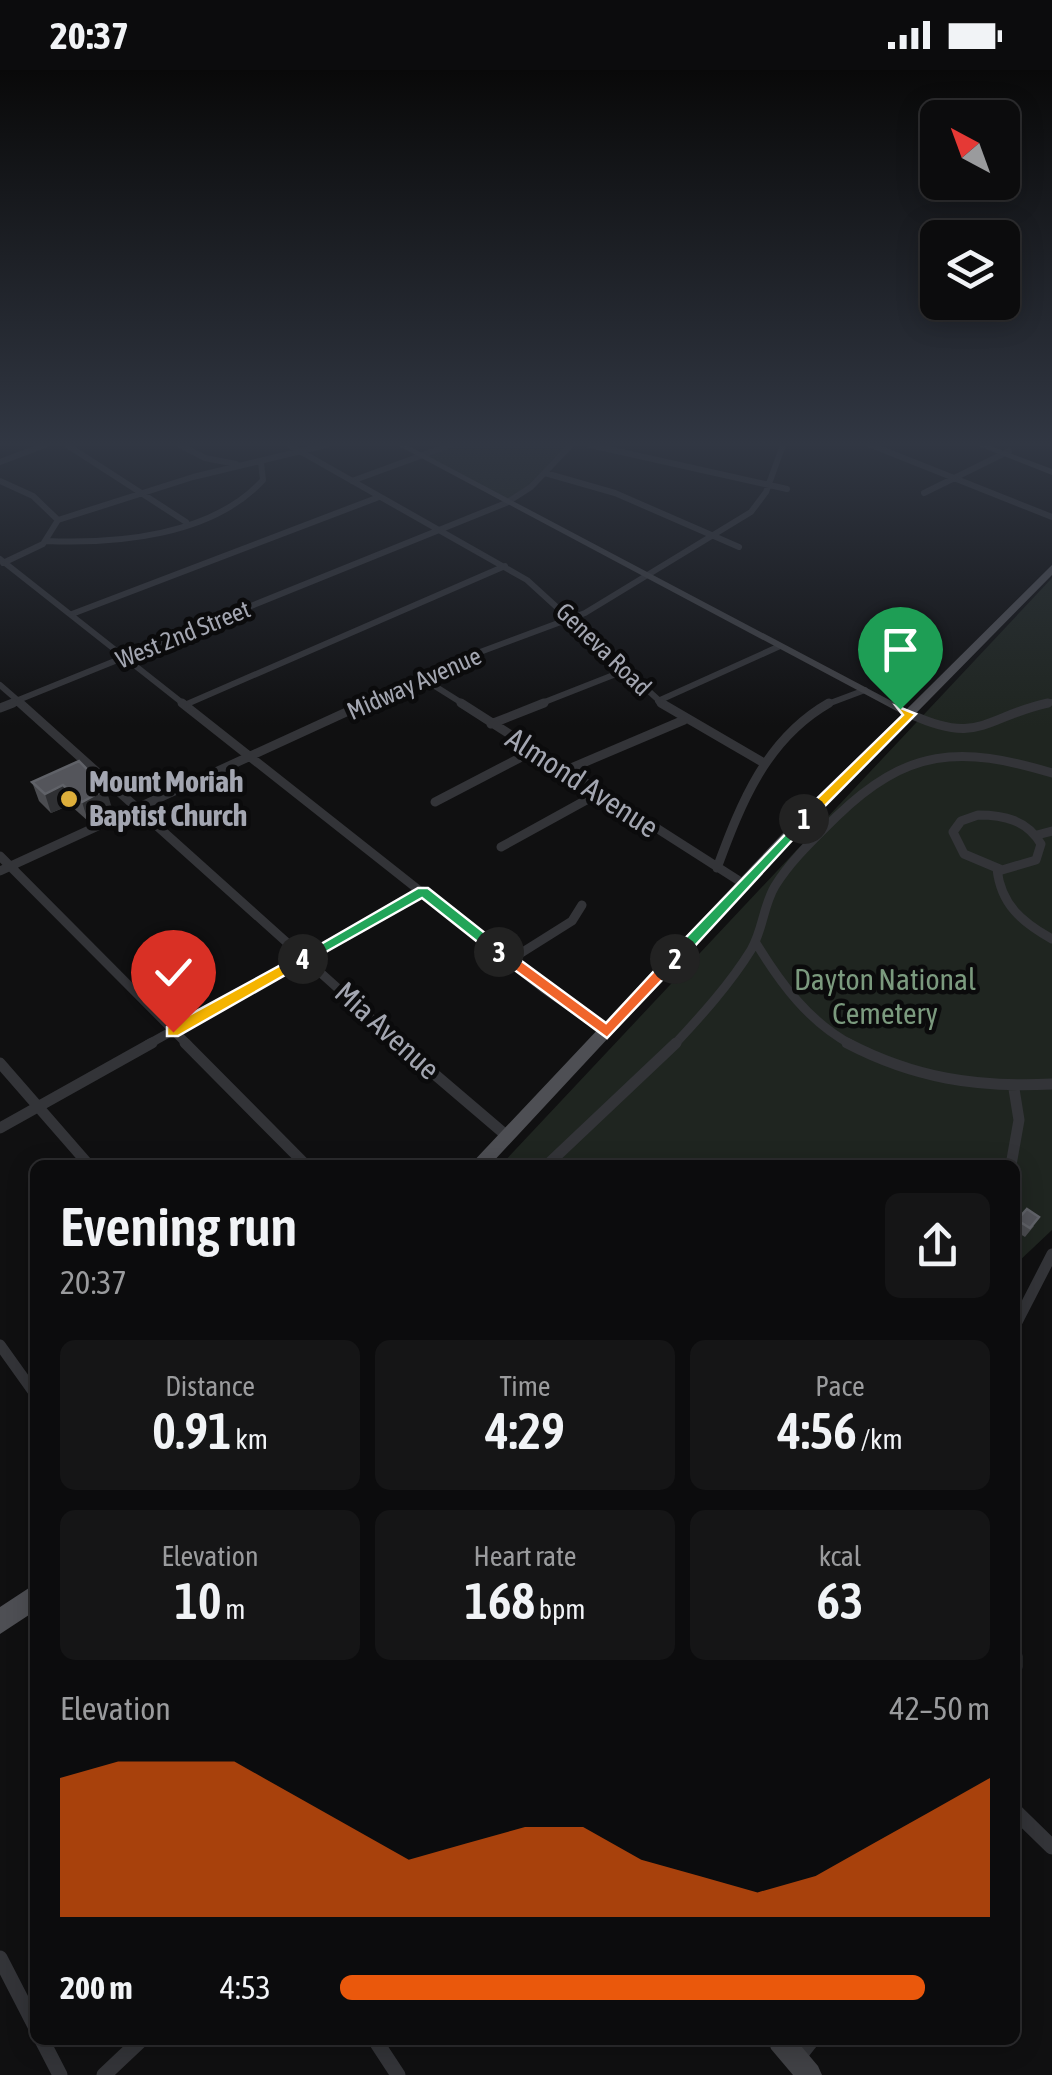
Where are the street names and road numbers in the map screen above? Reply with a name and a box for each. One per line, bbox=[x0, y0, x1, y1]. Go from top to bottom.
street label: West 2nd Street bbox=[112, 594, 254, 674]
street label: Geneva Road bbox=[551, 597, 657, 701]
street label: Midway Avenue bbox=[343, 641, 485, 725]
street label: Almond Avenue bbox=[500, 720, 665, 844]
street label: Mia Avenue bbox=[329, 975, 447, 1086]

